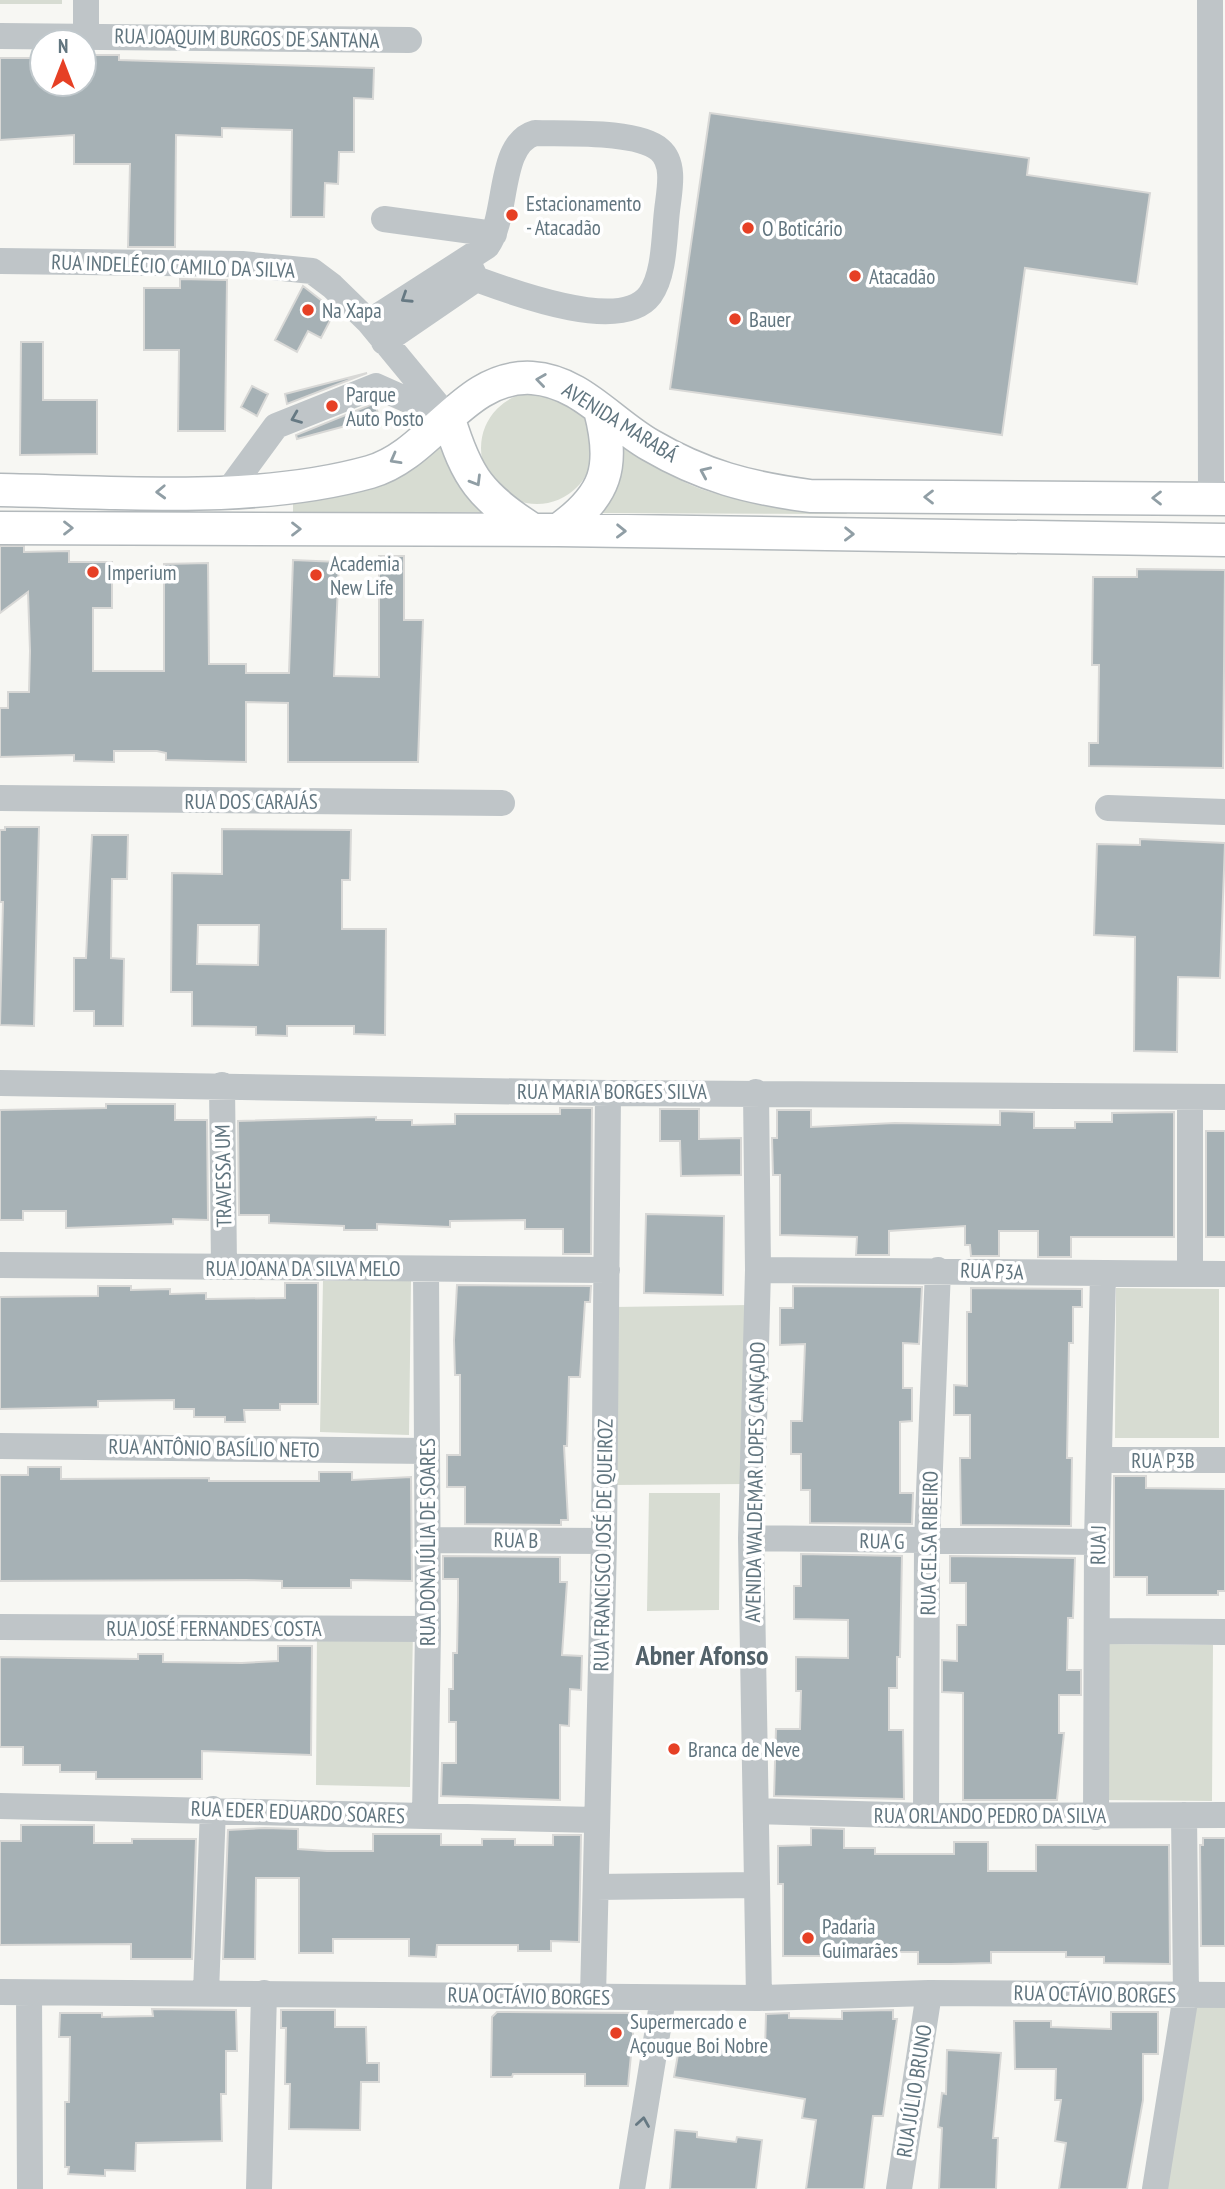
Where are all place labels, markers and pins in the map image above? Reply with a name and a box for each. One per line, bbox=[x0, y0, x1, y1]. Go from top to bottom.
place label: Estacionamento - Atacadão bbox=[526, 190, 641, 241]
marker: Estacionamento - Atacadão bbox=[504, 207, 520, 223]
place label: O Boticário bbox=[762, 215, 843, 242]
marker: O Boticário bbox=[740, 220, 756, 236]
place label: Atacadão bbox=[869, 263, 935, 290]
marker: Atacadão bbox=[847, 268, 863, 284]
place label: Na Xapa bbox=[322, 297, 382, 324]
marker: Na Xapa bbox=[300, 302, 316, 318]
place label: Bauer bbox=[749, 306, 791, 333]
marker: Bauer bbox=[727, 311, 743, 327]
place label: Parque Auto Posto bbox=[346, 381, 424, 432]
marker: Parque Auto Posto bbox=[324, 398, 340, 414]
place label: Academia New Life bbox=[330, 550, 400, 601]
place label: Imperium bbox=[107, 559, 176, 586]
marker: Imperium bbox=[85, 564, 101, 580]
marker: Academia New Life bbox=[308, 567, 324, 583]
place label: Branca de Neve bbox=[688, 1736, 800, 1763]
marker: Branca de Neve bbox=[666, 1741, 682, 1757]
place label: Padaria Guimarães bbox=[822, 1913, 898, 1964]
marker: Padaria Guimarães bbox=[800, 1930, 816, 1946]
place label: Supermercado e Açougue Boi Nobre bbox=[630, 2008, 768, 2059]
marker: Supermercado e Açougue Boi Nobre bbox=[608, 2025, 624, 2041]

